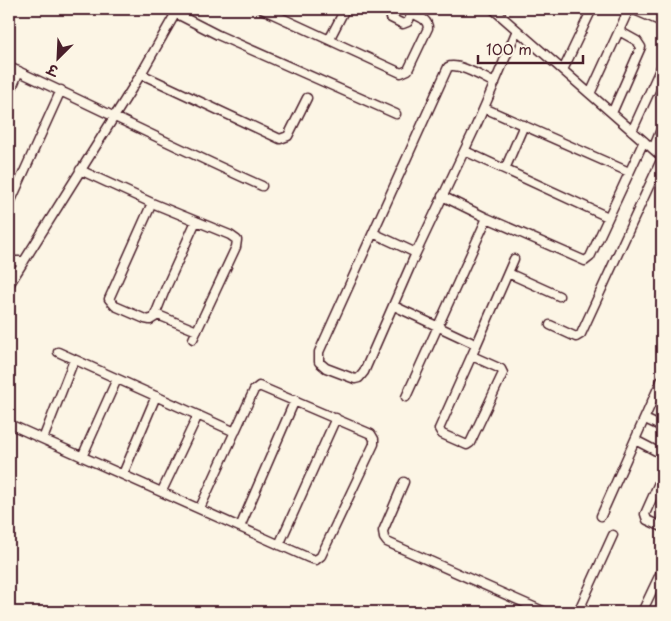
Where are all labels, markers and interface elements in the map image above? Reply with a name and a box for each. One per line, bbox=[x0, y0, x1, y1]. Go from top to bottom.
north arrow bbox=[32, 32, 82, 82]
scale bar bbox=[478, 32, 584, 64]
text: 100 m bbox=[486, 37, 532, 60]
text: उ bbox=[42, 58, 63, 83]

